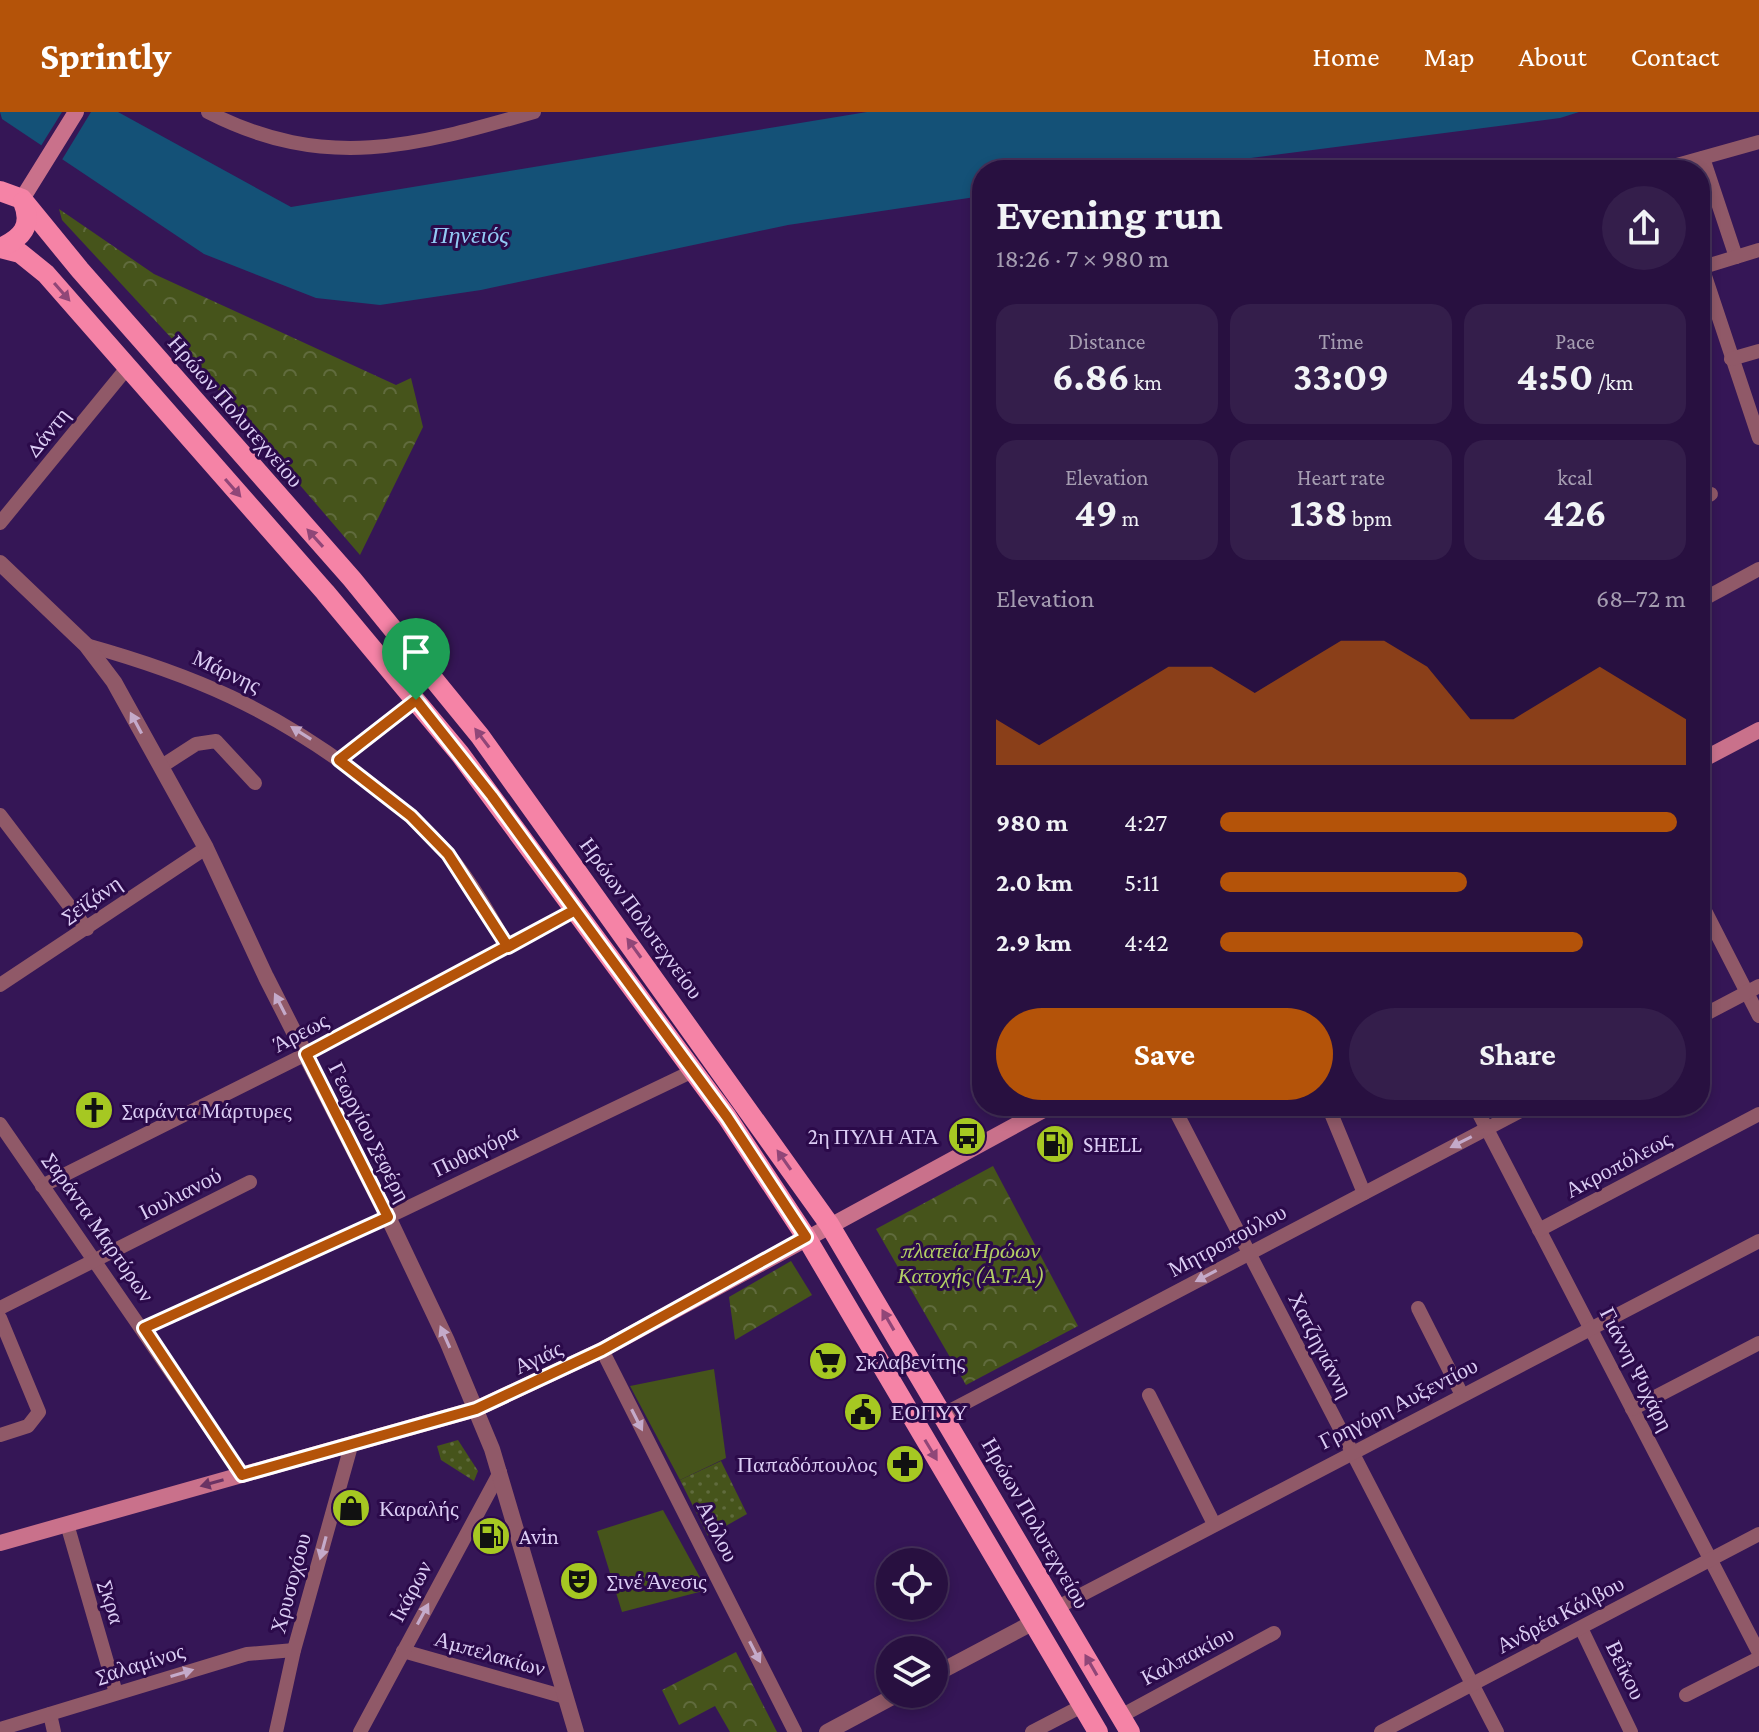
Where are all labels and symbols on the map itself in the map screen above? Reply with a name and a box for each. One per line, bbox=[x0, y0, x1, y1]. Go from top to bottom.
water label: Πηνειός bbox=[430, 221, 509, 248]
one-way arrow bbox=[52, 283, 70, 302]
street label: Ηρώων Πολυτεχνείου bbox=[163, 330, 308, 492]
street label: Δάντη bbox=[20, 403, 75, 462]
one-way arrow bbox=[224, 478, 241, 498]
one-way arrow bbox=[307, 528, 325, 547]
pin bbox=[382, 618, 450, 700]
street label: Μάρνης bbox=[189, 645, 265, 698]
one-way arrow bbox=[130, 711, 143, 734]
one-way arrow bbox=[290, 726, 312, 740]
one-way arrow bbox=[474, 727, 490, 748]
street label: Ηρώων Πολυτεχνείου bbox=[575, 833, 708, 1004]
street label: Σεϊζάνη bbox=[56, 870, 126, 929]
one-way arrow bbox=[627, 938, 642, 959]
one-way arrow bbox=[274, 993, 288, 1015]
street label: Άρεως bbox=[268, 1007, 333, 1057]
street label: Γεωργίου Σεφέρη bbox=[324, 1058, 416, 1206]
church icon: Σαράντα Μάρτυρες bbox=[73, 1089, 115, 1131]
place label: Σαράντα Μάρτυρες bbox=[122, 1098, 292, 1123]
bus stop icon: 2η ΠΥΛΗ ΑΤΑ bbox=[946, 1115, 988, 1157]
street label: Πυθαγόρα bbox=[428, 1119, 522, 1182]
fuel station icon: SHELL bbox=[1034, 1123, 1076, 1165]
place label: 2η ΠΥΛΗ ΑΤΑ bbox=[808, 1124, 939, 1149]
street label: Ακροπόλεως bbox=[1561, 1126, 1676, 1203]
place label: SHELL bbox=[1083, 1132, 1142, 1157]
one-way arrow bbox=[1450, 1136, 1473, 1149]
street label: Σαράντα Μαρτύρων bbox=[38, 1148, 159, 1307]
one-way arrow bbox=[777, 1150, 792, 1171]
street label: Ιουλιανού bbox=[135, 1162, 226, 1225]
street label: Μητροπούλου bbox=[1164, 1199, 1291, 1282]
park label: πλατεία Ηρώων Κατοχής (Α.Τ.Α.) bbox=[896, 1238, 1045, 1289]
one-way arrow bbox=[1195, 1269, 1217, 1283]
street label: Χατζηγιάννη bbox=[1283, 1289, 1358, 1402]
street label: Γιάννη Ψυχάρη bbox=[1595, 1303, 1678, 1435]
one-way arrow bbox=[881, 1309, 895, 1331]
one-way arrow bbox=[438, 1325, 452, 1349]
street label: Αγιάς bbox=[510, 1335, 567, 1379]
supermarket icon: Σκλαβενίτης bbox=[807, 1340, 849, 1382]
place label: Σκλαβενίτης bbox=[856, 1349, 966, 1374]
street label: Γρηγόρη Αυξεντίου bbox=[1315, 1353, 1482, 1454]
public building icon: ΕΟΠΥΥ bbox=[842, 1391, 884, 1433]
place label: ΕΟΠΥΥ bbox=[891, 1400, 968, 1425]
one-way arrow bbox=[631, 1408, 644, 1431]
street label: Ηρώων Πολυτεχνείου bbox=[977, 1434, 1095, 1613]
one-way arrow bbox=[924, 1439, 938, 1461]
pharmacy icon: Παπαδόπουλος bbox=[884, 1443, 926, 1485]
place label: Παπαδόπουλος bbox=[737, 1452, 877, 1477]
one-way arrow bbox=[200, 1478, 225, 1490]
shop icon: Καραλής bbox=[330, 1487, 372, 1529]
place label: Καραλής bbox=[379, 1496, 459, 1521]
street label: Αιόλου bbox=[692, 1496, 744, 1566]
fuel station icon: Avin bbox=[470, 1515, 512, 1557]
place label: Avin bbox=[519, 1524, 559, 1549]
street label: Χρυσοχόου bbox=[265, 1530, 316, 1636]
one-way arrow bbox=[316, 1536, 328, 1561]
street label: Ικάρων bbox=[384, 1557, 437, 1626]
theatre icon: Σινέ Άνεσις bbox=[558, 1560, 600, 1602]
place label: Σινέ Άνεσις bbox=[607, 1569, 707, 1594]
street label: Ανδρέα Κάλβου bbox=[1492, 1570, 1628, 1659]
street label: Σκρα bbox=[93, 1577, 130, 1627]
one-way arrow bbox=[416, 1603, 430, 1625]
street label: Καλπακίου bbox=[1137, 1621, 1238, 1690]
street label: Αμπελακίων bbox=[432, 1626, 548, 1681]
street label: Βεΐκου bbox=[1601, 1637, 1650, 1704]
street label: Σαλαμίνος bbox=[93, 1638, 188, 1689]
one-way arrow bbox=[748, 1640, 761, 1663]
one-way arrow bbox=[1084, 1654, 1098, 1676]
one-way arrow bbox=[170, 1666, 194, 1679]

